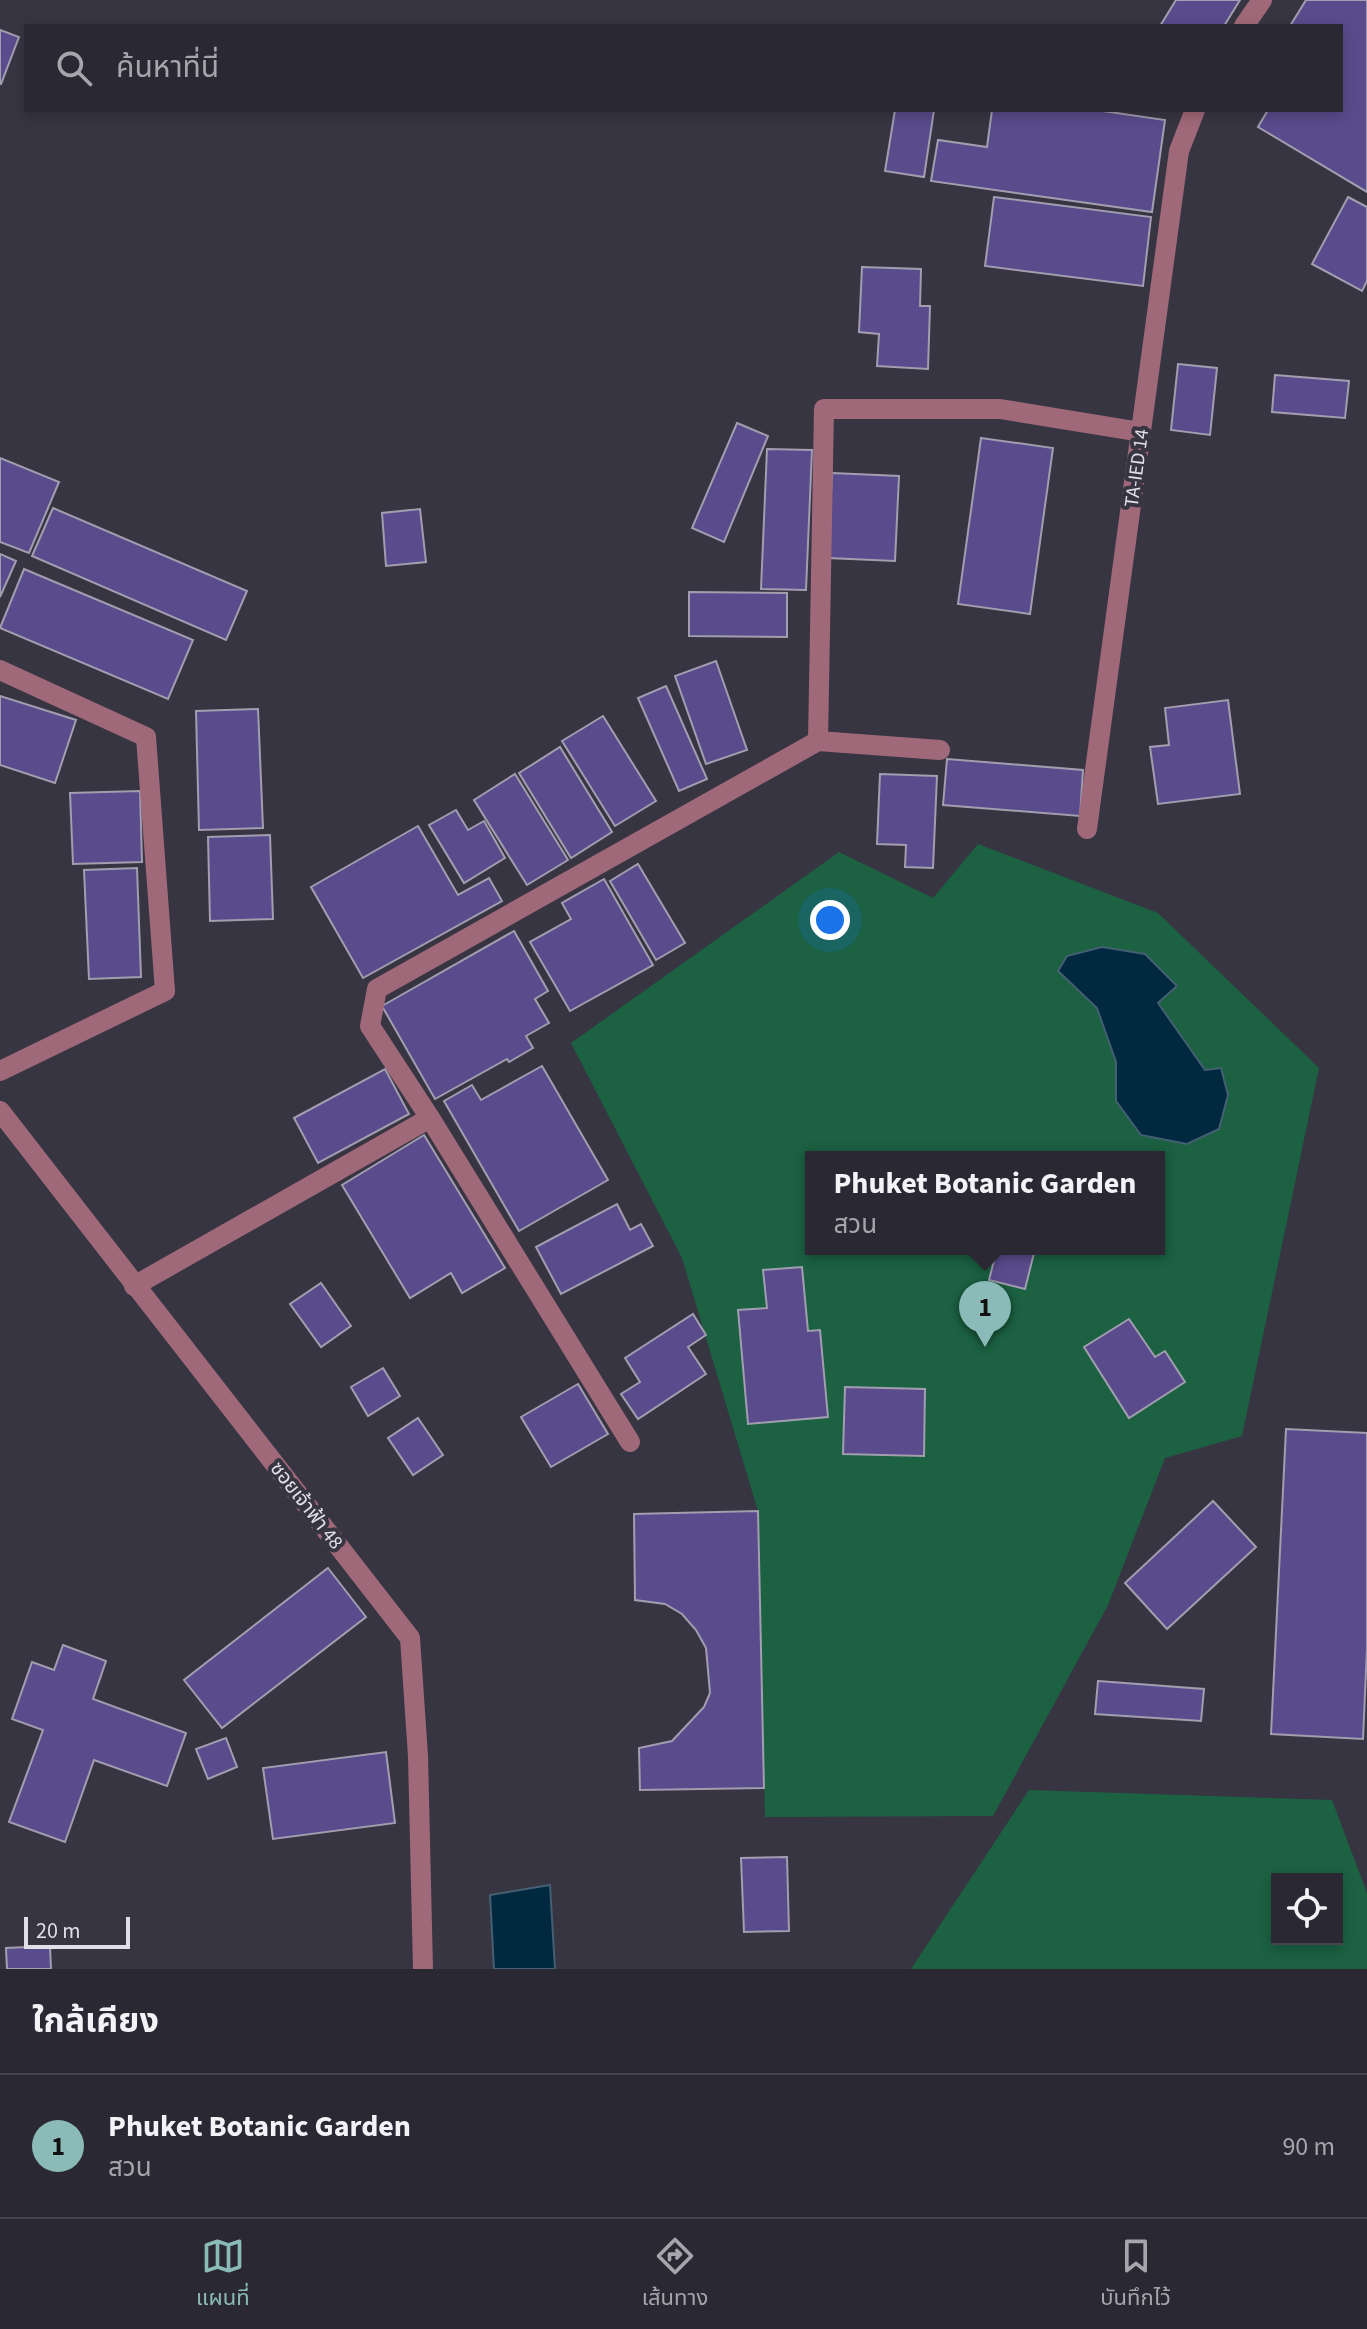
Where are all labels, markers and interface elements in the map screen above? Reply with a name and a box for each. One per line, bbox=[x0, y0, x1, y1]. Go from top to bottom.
search box bbox=[24, 24, 1343, 112]
icon: search bbox=[52, 46, 96, 90]
text: ค้นหาที่นี่ bbox=[116, 46, 219, 89]
street label: TA-IED 14 bbox=[1118, 427, 1156, 509]
your location bbox=[810, 900, 850, 940]
popup bbox=[805, 1151, 1165, 1255]
text: Phuket Botanic Garden bbox=[833, 1162, 1137, 1205]
text: สวน bbox=[833, 1206, 877, 1243]
pin: 1 bbox=[959, 1281, 1011, 1347]
street label: ซอยเจ้าฟ้า 48 bbox=[263, 1456, 349, 1555]
map controls bbox=[1271, 1873, 1343, 1945]
button: locate bbox=[1271, 1873, 1343, 1945]
scale bar bbox=[24, 1913, 130, 1949]
text: 20 m bbox=[36, 1915, 81, 1947]
text: ใกล้เคียง bbox=[32, 1997, 159, 2046]
text: Phuket Botanic Garden bbox=[108, 2105, 411, 2148]
text: 1 bbox=[51, 2128, 65, 2165]
text: 90 m bbox=[1282, 2128, 1335, 2165]
text: สวน bbox=[108, 2149, 152, 2186]
tab: แผนที่ bbox=[196, 2234, 250, 2315]
tab: เส้นทาง bbox=[642, 2234, 708, 2315]
tab: บันทึกไว้ bbox=[1100, 2234, 1171, 2315]

